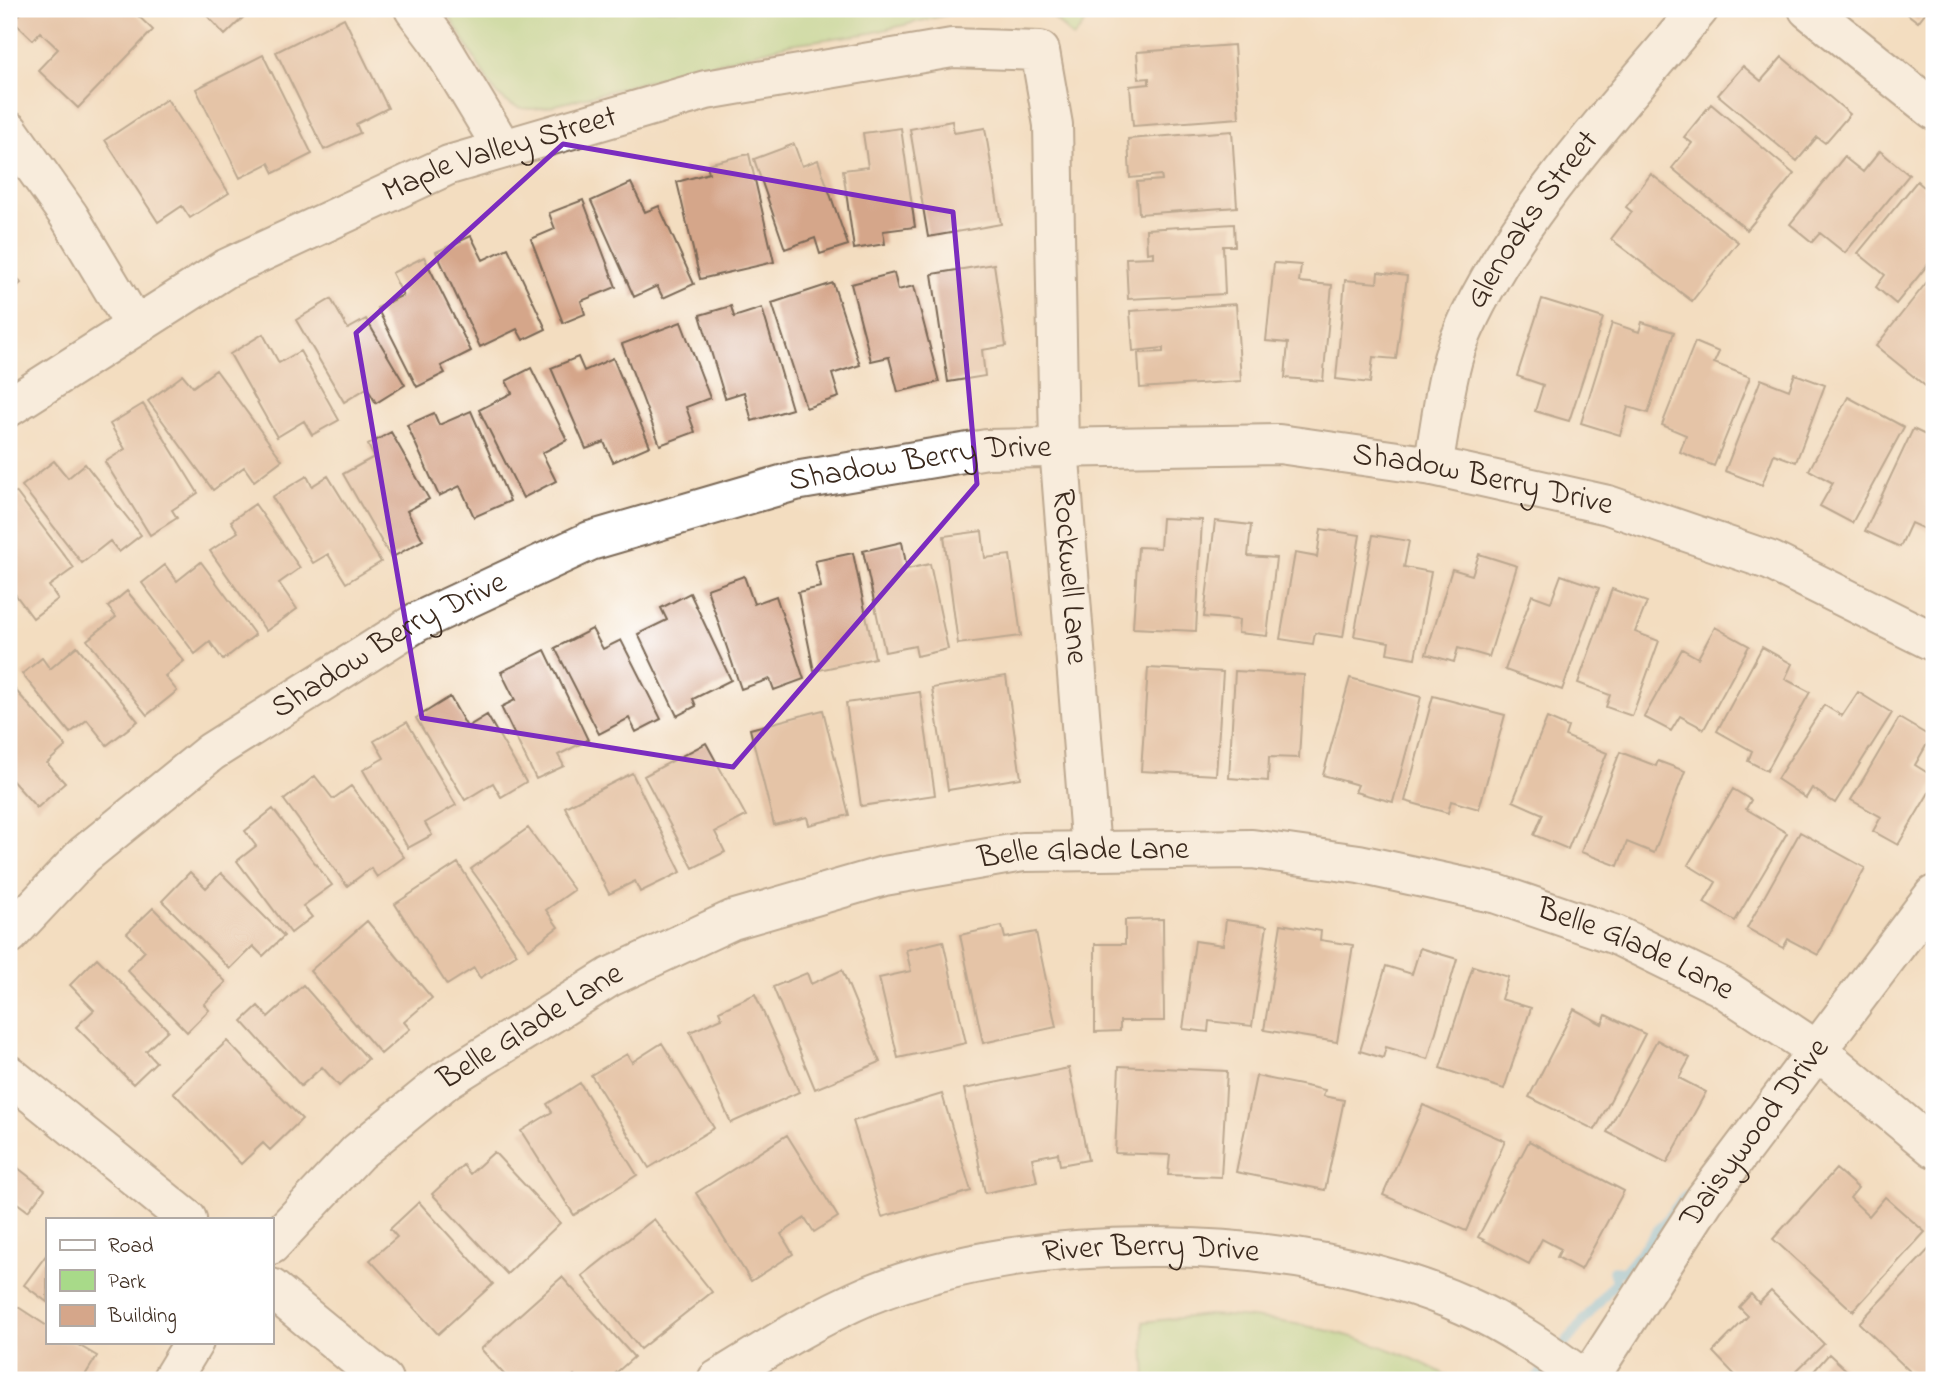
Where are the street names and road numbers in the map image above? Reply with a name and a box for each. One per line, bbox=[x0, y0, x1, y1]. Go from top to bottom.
street label: Maple Valley Street bbox=[375, 94, 623, 216]
street label: Glenoaks Street bbox=[1454, 120, 1611, 318]
street label: Shadow Berry Drive bbox=[785, 424, 1053, 505]
street label: Shadow Berry Drive bbox=[1349, 431, 1618, 529]
street label: Rockwell Lane bbox=[1039, 487, 1100, 667]
street label: Shadow Berry Drive bbox=[262, 559, 515, 732]
street label: Belle Glade Lane bbox=[973, 826, 1190, 883]
street label: Belle Glade Lane bbox=[1529, 886, 1744, 1013]
street label: Belle Glade Lane bbox=[428, 950, 631, 1103]
street label: Daisywood Drive bbox=[1668, 1028, 1842, 1239]
street label: River Berry Drive bbox=[1040, 1223, 1263, 1277]

